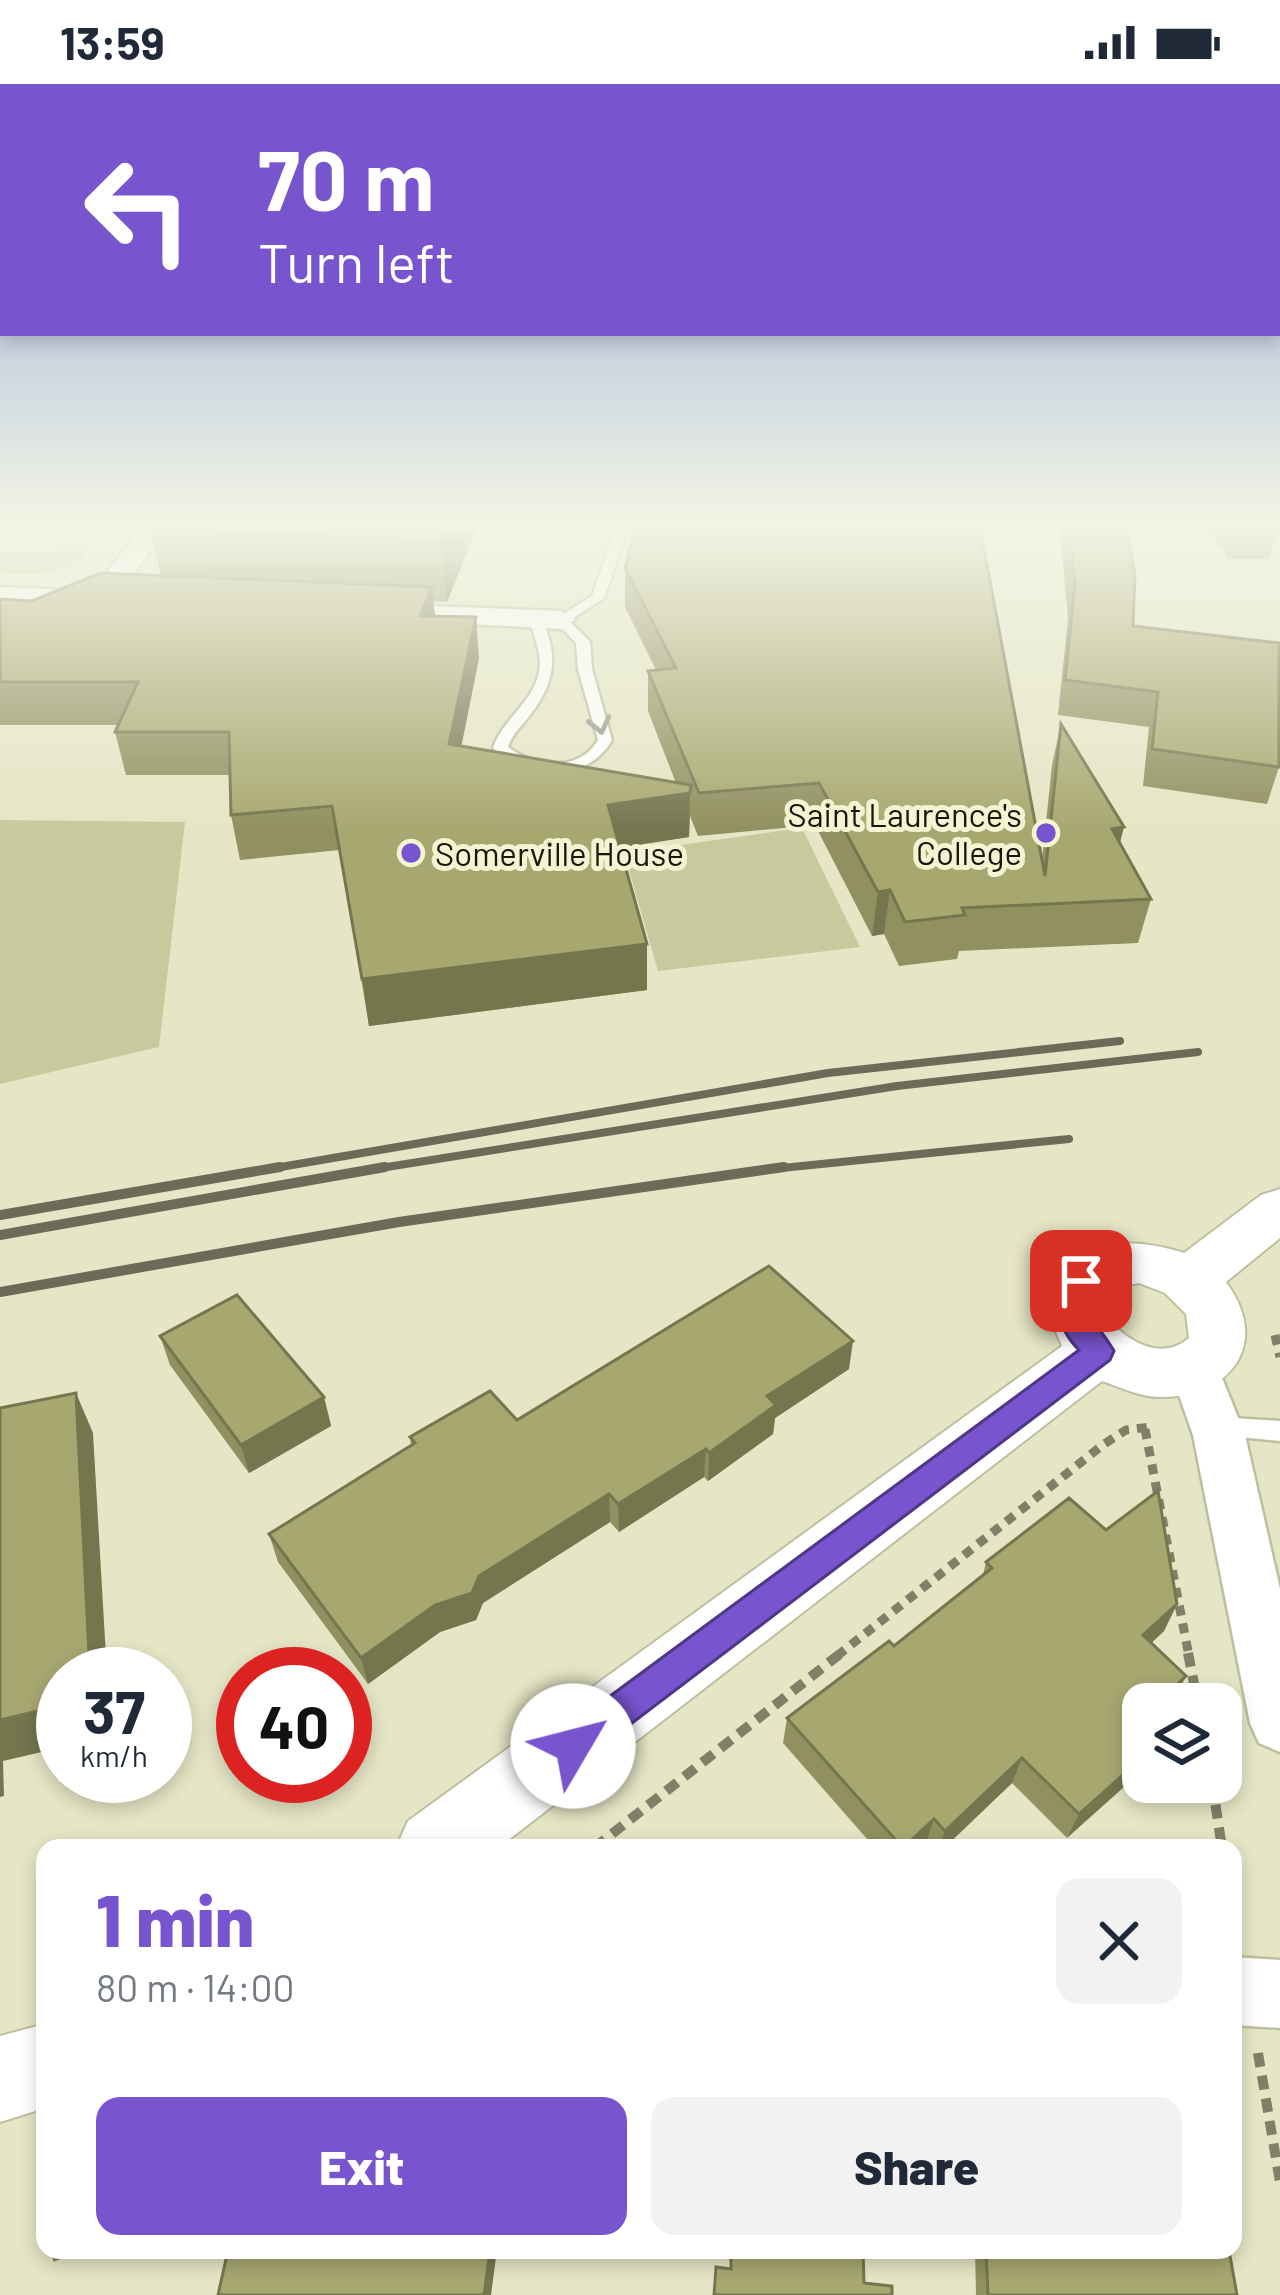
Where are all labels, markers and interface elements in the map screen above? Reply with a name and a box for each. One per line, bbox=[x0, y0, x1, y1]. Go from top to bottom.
text: 13:59 bbox=[60, 15, 165, 69]
text: 70 m bbox=[258, 127, 434, 228]
icon: left bbox=[60, 132, 216, 288]
text: Turn left bbox=[258, 229, 455, 294]
one-way arrow bbox=[586, 715, 611, 735]
place label: Saint Laurence's College bbox=[787, 794, 1022, 872]
marker: Saint Laurence's College bbox=[1033, 820, 1059, 846]
place label: Somerville House bbox=[435, 833, 684, 873]
marker: Somerville House bbox=[398, 840, 424, 866]
pin bbox=[1030, 1230, 1132, 1332]
icon: arrive bbox=[1048, 1248, 1114, 1314]
speed limit sign: 40 bbox=[216, 1647, 372, 1803]
text: 37 bbox=[83, 1674, 145, 1746]
position arrow bbox=[510, 1683, 636, 1809]
map controls bbox=[1122, 1683, 1242, 1803]
button: layers bbox=[1122, 1683, 1242, 1803]
text: km/h bbox=[80, 1737, 148, 1773]
text: 1 min bbox=[96, 1875, 254, 1961]
button: close bbox=[1056, 1878, 1182, 2004]
text: 80 m · 14:00 bbox=[96, 1963, 295, 2010]
button: Exit bbox=[96, 2097, 627, 2235]
button: Share bbox=[651, 2097, 1182, 2235]

